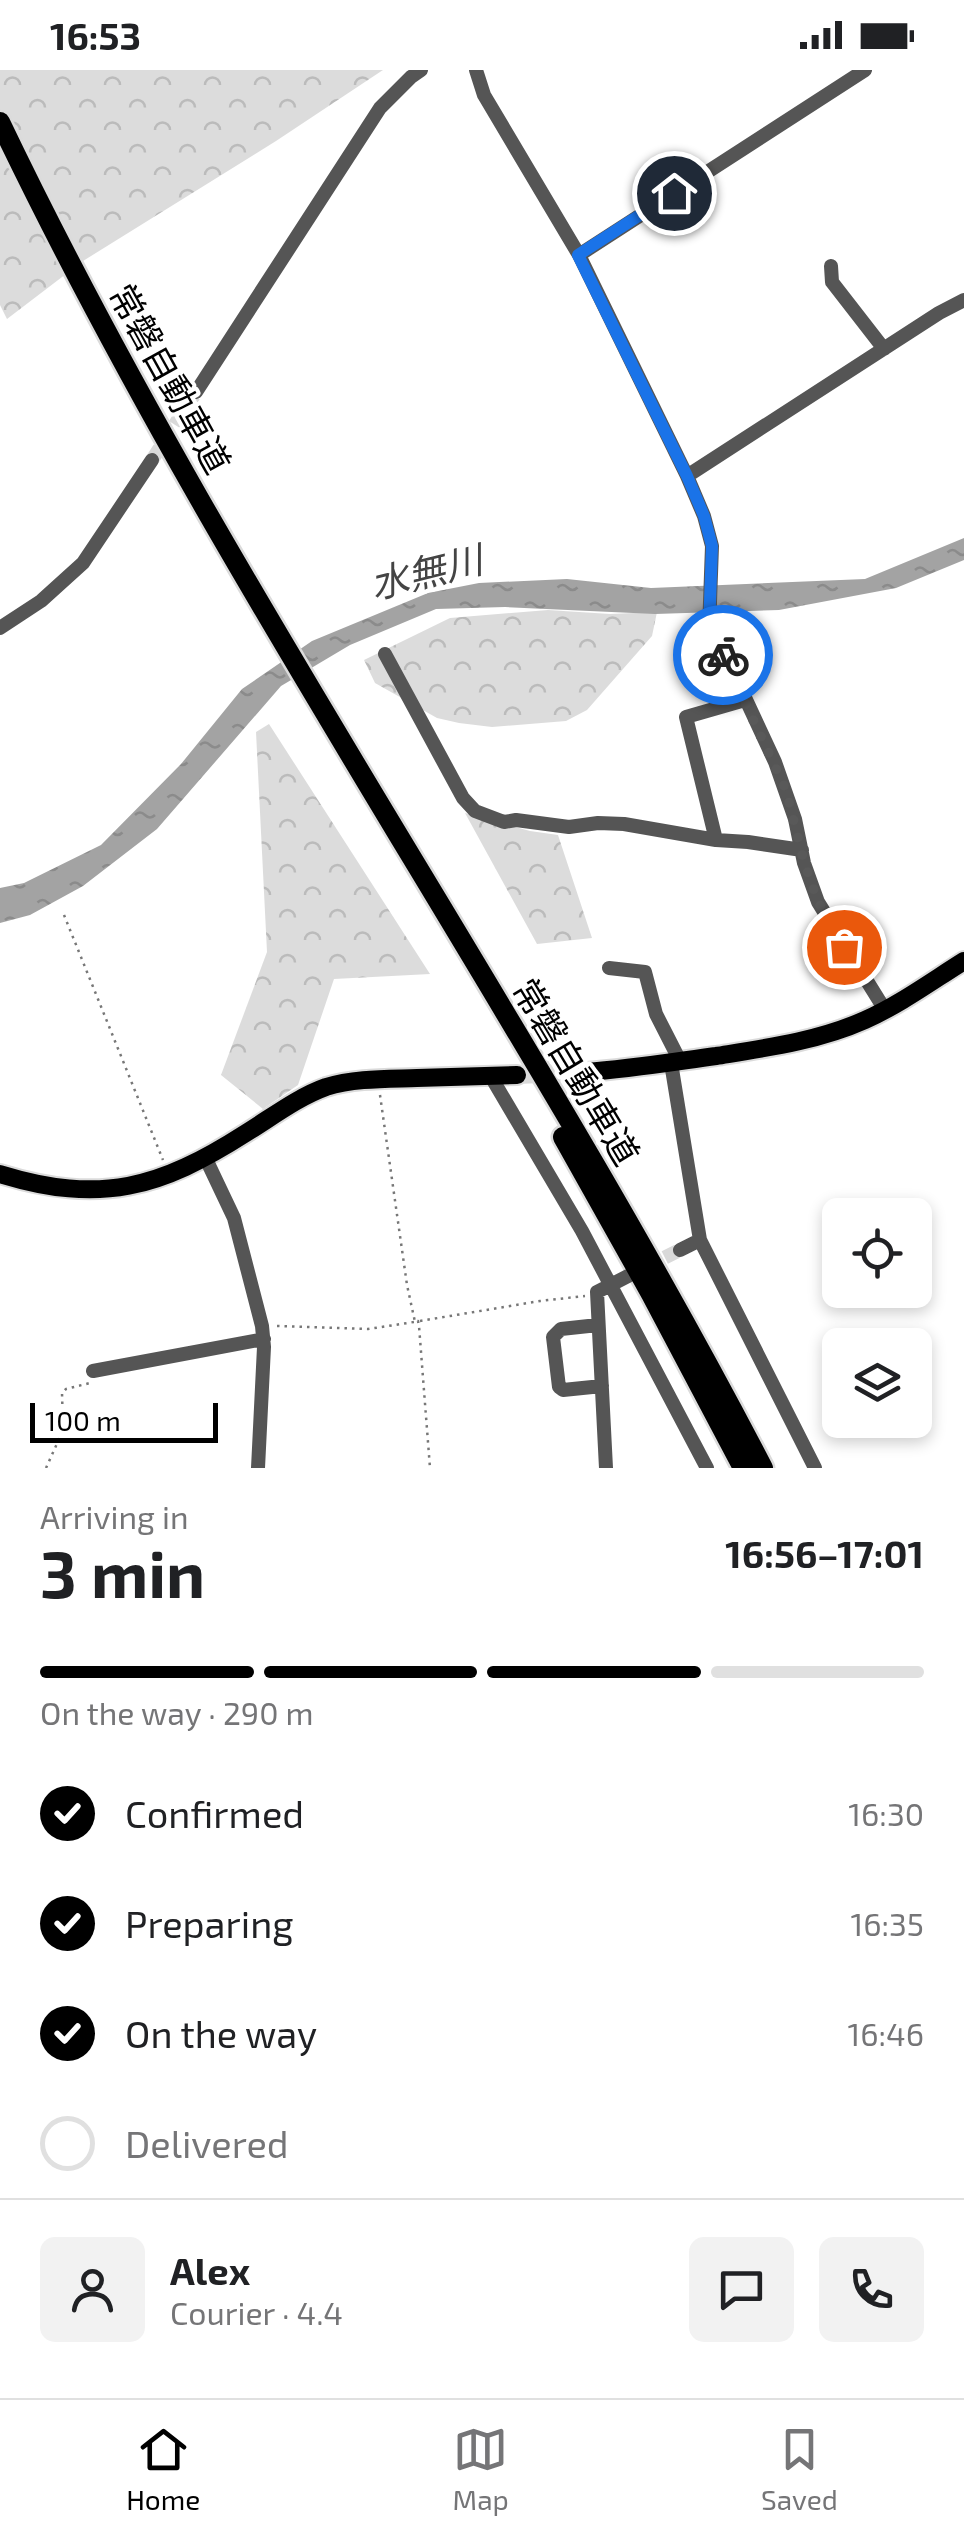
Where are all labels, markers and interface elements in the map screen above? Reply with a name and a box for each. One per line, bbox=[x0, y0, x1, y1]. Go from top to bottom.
text: 16:53 bbox=[50, 12, 141, 58]
pin bbox=[632, 151, 717, 236]
icon: home bbox=[647, 166, 702, 221]
street label: 常磐自動車道 bbox=[102, 276, 240, 480]
water label: 水無川 bbox=[365, 534, 491, 607]
courier bbox=[673, 605, 773, 705]
icon: bike bbox=[696, 628, 751, 683]
pin bbox=[802, 905, 887, 990]
icon: bag bbox=[817, 920, 872, 975]
street label: 常磐自動車道 bbox=[505, 970, 649, 1172]
map controls bbox=[822, 1198, 932, 1438]
button: locate bbox=[822, 1198, 932, 1308]
button: layers bbox=[822, 1328, 932, 1438]
scale bar bbox=[30, 1398, 218, 1442]
text: 100 m bbox=[45, 1403, 121, 1437]
text: Arriving in bbox=[40, 1497, 189, 1535]
text: 16:56–17:01 bbox=[725, 1530, 924, 1576]
text: 3 min bbox=[40, 1533, 205, 1611]
text: On the way · 290 m bbox=[40, 1693, 314, 1731]
icon: check bbox=[40, 1786, 95, 1841]
text: Confirmed bbox=[125, 1790, 304, 1836]
text: 16:30 bbox=[848, 1794, 924, 1832]
icon: check bbox=[40, 1896, 95, 1951]
text: Preparing bbox=[125, 1900, 293, 1946]
text: 16:35 bbox=[850, 1904, 924, 1942]
icon: check bbox=[40, 2006, 95, 2061]
text: On the way bbox=[125, 2010, 317, 2056]
text: 16:46 bbox=[847, 2014, 924, 2052]
text: Delivered bbox=[125, 2120, 289, 2166]
button: person bbox=[40, 2237, 145, 2342]
button: chat bbox=[689, 2237, 794, 2342]
button: phone bbox=[819, 2237, 924, 2342]
text: Alex bbox=[170, 2247, 250, 2293]
text: Courier · 4.4 bbox=[170, 2293, 343, 2331]
tab: Home bbox=[126, 2422, 200, 2516]
tab: Map bbox=[453, 2422, 509, 2516]
tab: Saved bbox=[761, 2422, 838, 2516]

